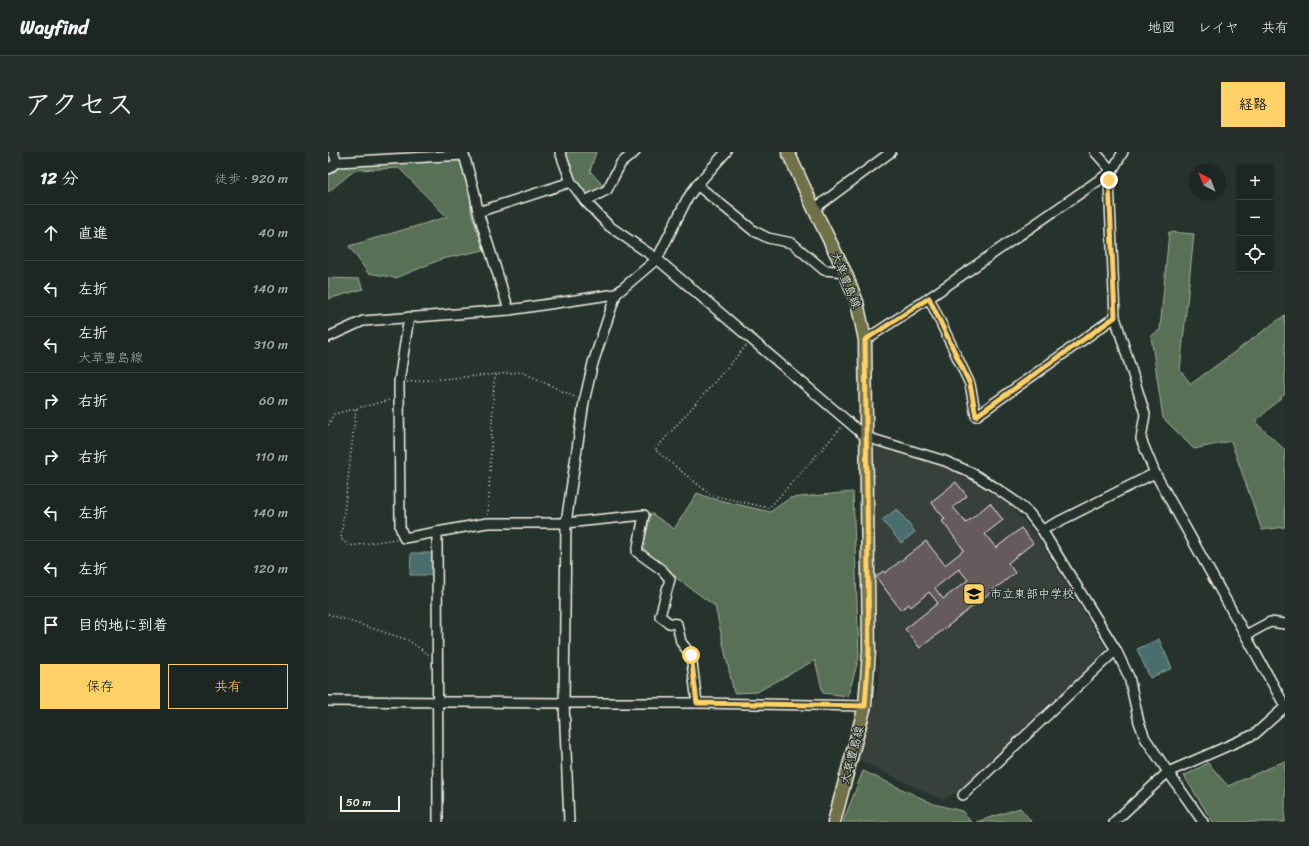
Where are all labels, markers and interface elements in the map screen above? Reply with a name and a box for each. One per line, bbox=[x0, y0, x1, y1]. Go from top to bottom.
text: Wayfind bbox=[20, 11, 88, 44]
text: 地図 bbox=[1148, 15, 1176, 40]
text: レイヤ bbox=[1198, 15, 1239, 40]
text: 共有 bbox=[1261, 15, 1289, 40]
text: アクセス bbox=[24, 80, 134, 129]
button: 経路 bbox=[1221, 82, 1285, 127]
text: 12 分 bbox=[40, 163, 79, 193]
north arrow bbox=[1189, 164, 1225, 200]
map controls bbox=[1237, 164, 1273, 272]
button: + bbox=[1237, 164, 1273, 200]
text: 徒歩 · 920 m bbox=[215, 167, 288, 190]
route end bbox=[1100, 171, 1118, 189]
button: − bbox=[1237, 200, 1273, 236]
text: 直進 bbox=[78, 220, 108, 246]
text: 40 m bbox=[258, 221, 288, 244]
icon: ahead bbox=[40, 222, 62, 244]
button: locate bbox=[1237, 236, 1273, 272]
street label: 大草豊島線 bbox=[825, 248, 867, 312]
text: 左折 bbox=[78, 276, 108, 302]
text: 140 m bbox=[253, 277, 288, 300]
icon: left bbox=[40, 278, 62, 300]
text: 左折 bbox=[78, 320, 108, 346]
text: 310 m bbox=[254, 333, 288, 356]
icon: left bbox=[40, 334, 62, 356]
text: 大草豊島線 bbox=[78, 346, 143, 369]
text: 右折 bbox=[78, 388, 108, 414]
text: 60 m bbox=[259, 389, 288, 412]
icon: right bbox=[40, 390, 62, 412]
text: 右折 bbox=[78, 444, 108, 470]
text: 110 m bbox=[255, 445, 288, 468]
icon: right bbox=[40, 446, 62, 468]
text: 左折 bbox=[78, 500, 108, 526]
text: 140 m bbox=[253, 501, 288, 524]
icon: left bbox=[40, 502, 62, 524]
text: 左折 bbox=[78, 556, 108, 582]
text: 120 m bbox=[253, 557, 288, 580]
icon: left bbox=[40, 558, 62, 580]
school or university icon: 市立東部中学校 bbox=[961, 581, 987, 607]
place label: 市立東部中学校 bbox=[990, 583, 1074, 605]
text: 目的地に到着 bbox=[78, 612, 168, 638]
icon: arrive bbox=[40, 614, 62, 636]
route start bbox=[682, 646, 700, 664]
button: 保存 bbox=[40, 664, 160, 709]
button: 共有 bbox=[168, 664, 288, 709]
street label: 大草豊島線 bbox=[834, 723, 870, 787]
text: 50 m bbox=[346, 793, 371, 812]
scale bar bbox=[340, 794, 400, 813]

